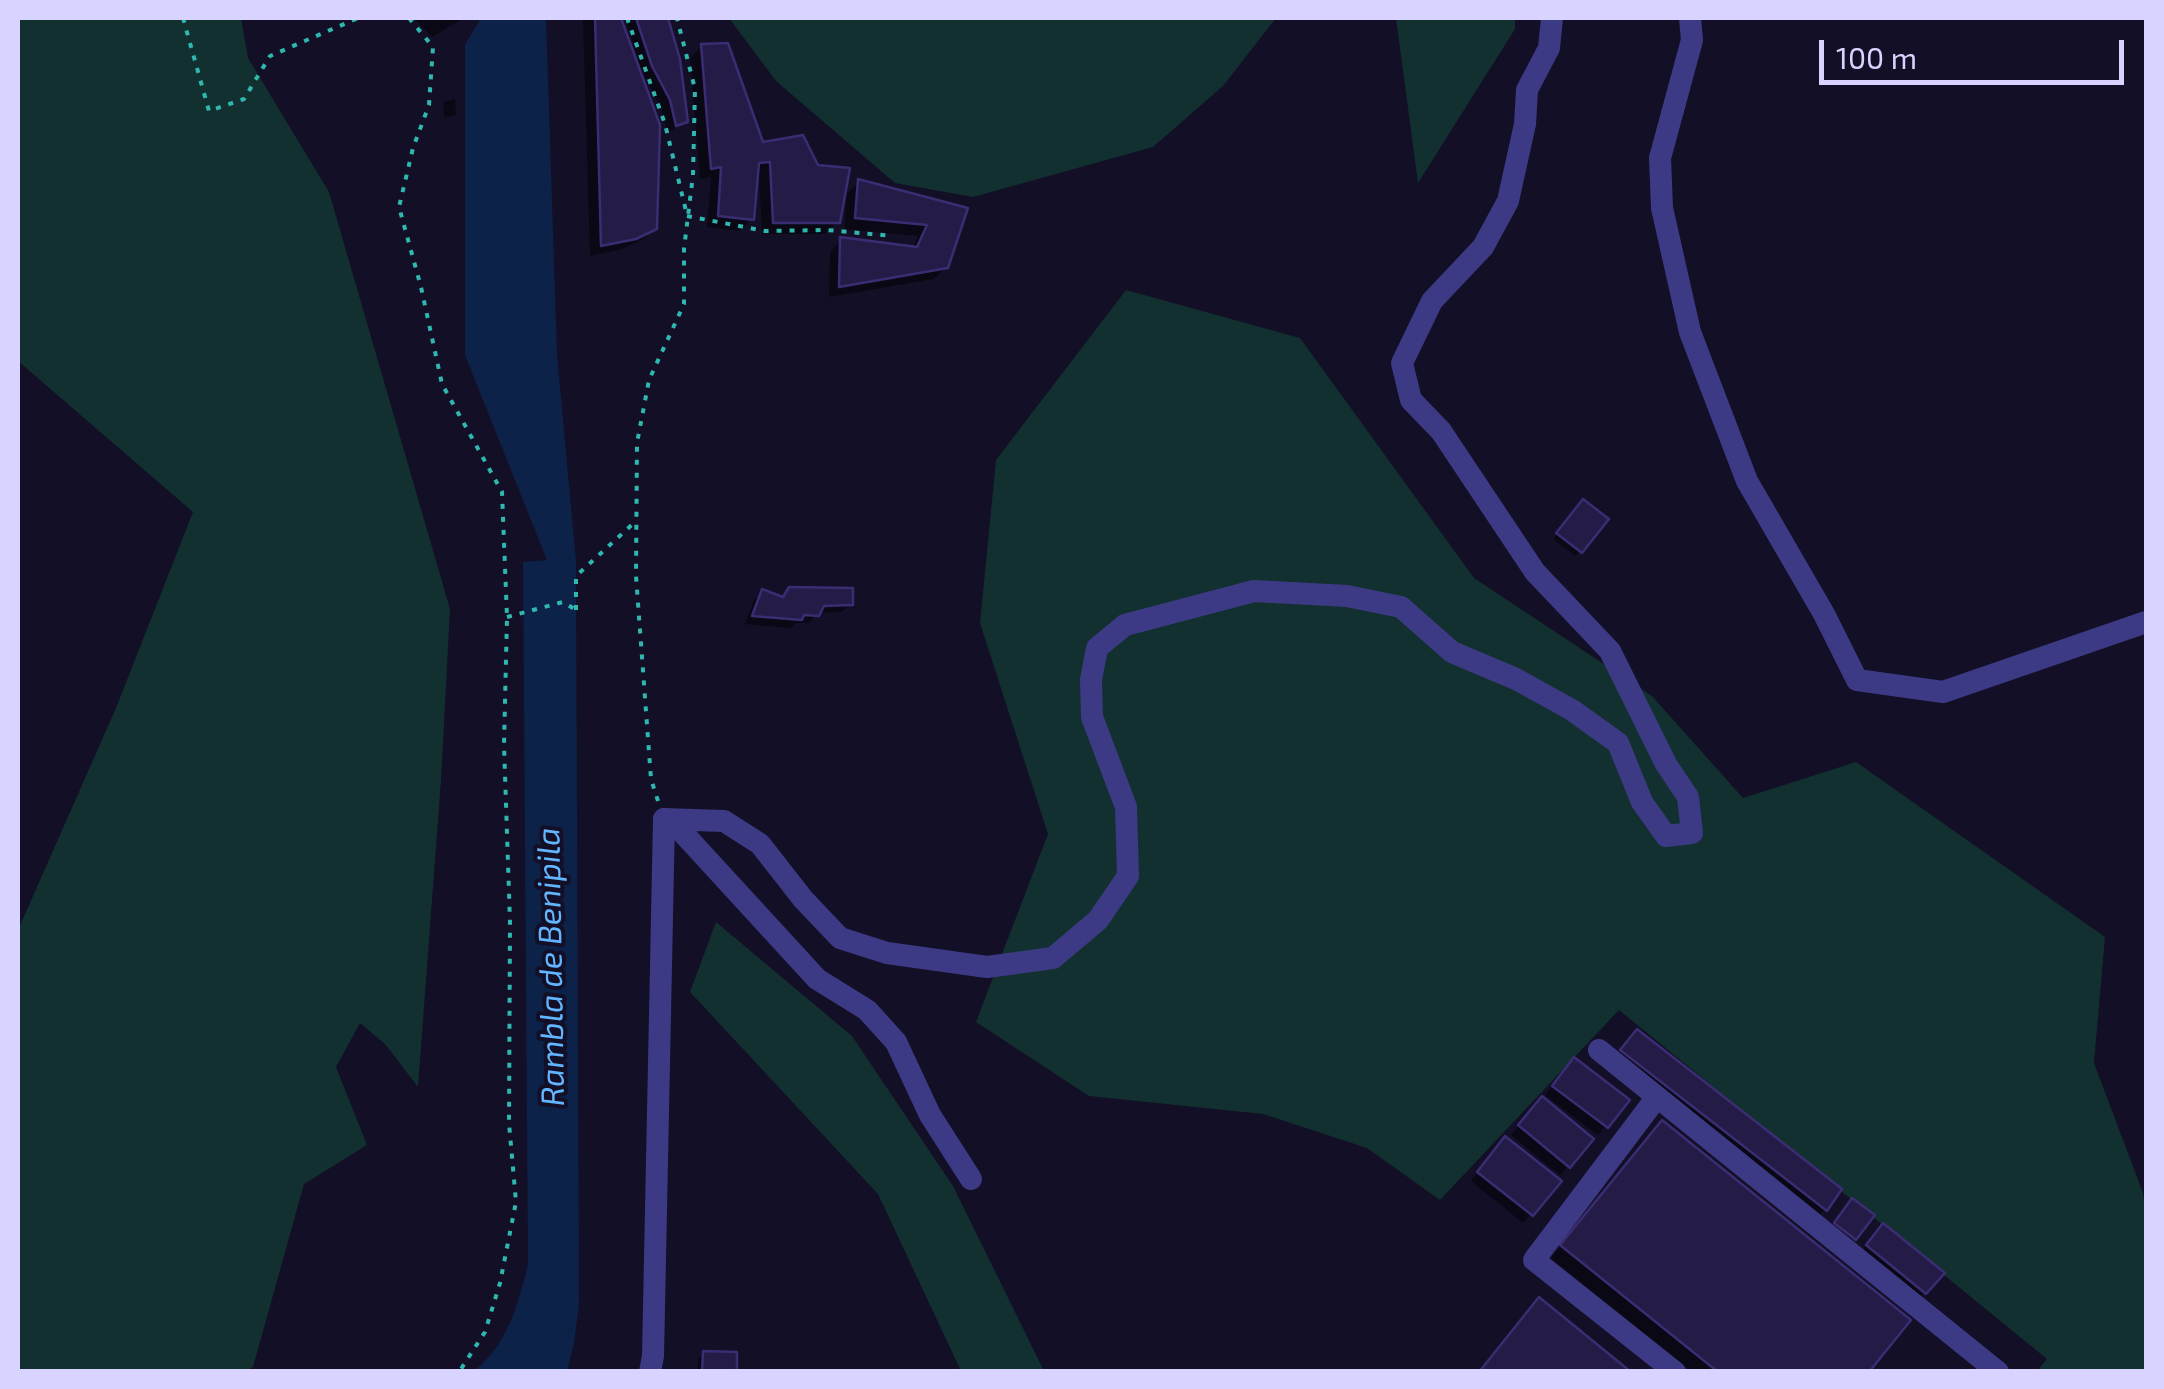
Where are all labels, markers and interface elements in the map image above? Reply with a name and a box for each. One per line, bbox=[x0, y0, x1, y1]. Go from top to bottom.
scale bar bbox=[1824, 20, 2129, 82]
text: 100 m bbox=[1836, 39, 1917, 75]
water label: Rambla de Benipila bbox=[529, 827, 573, 1107]

